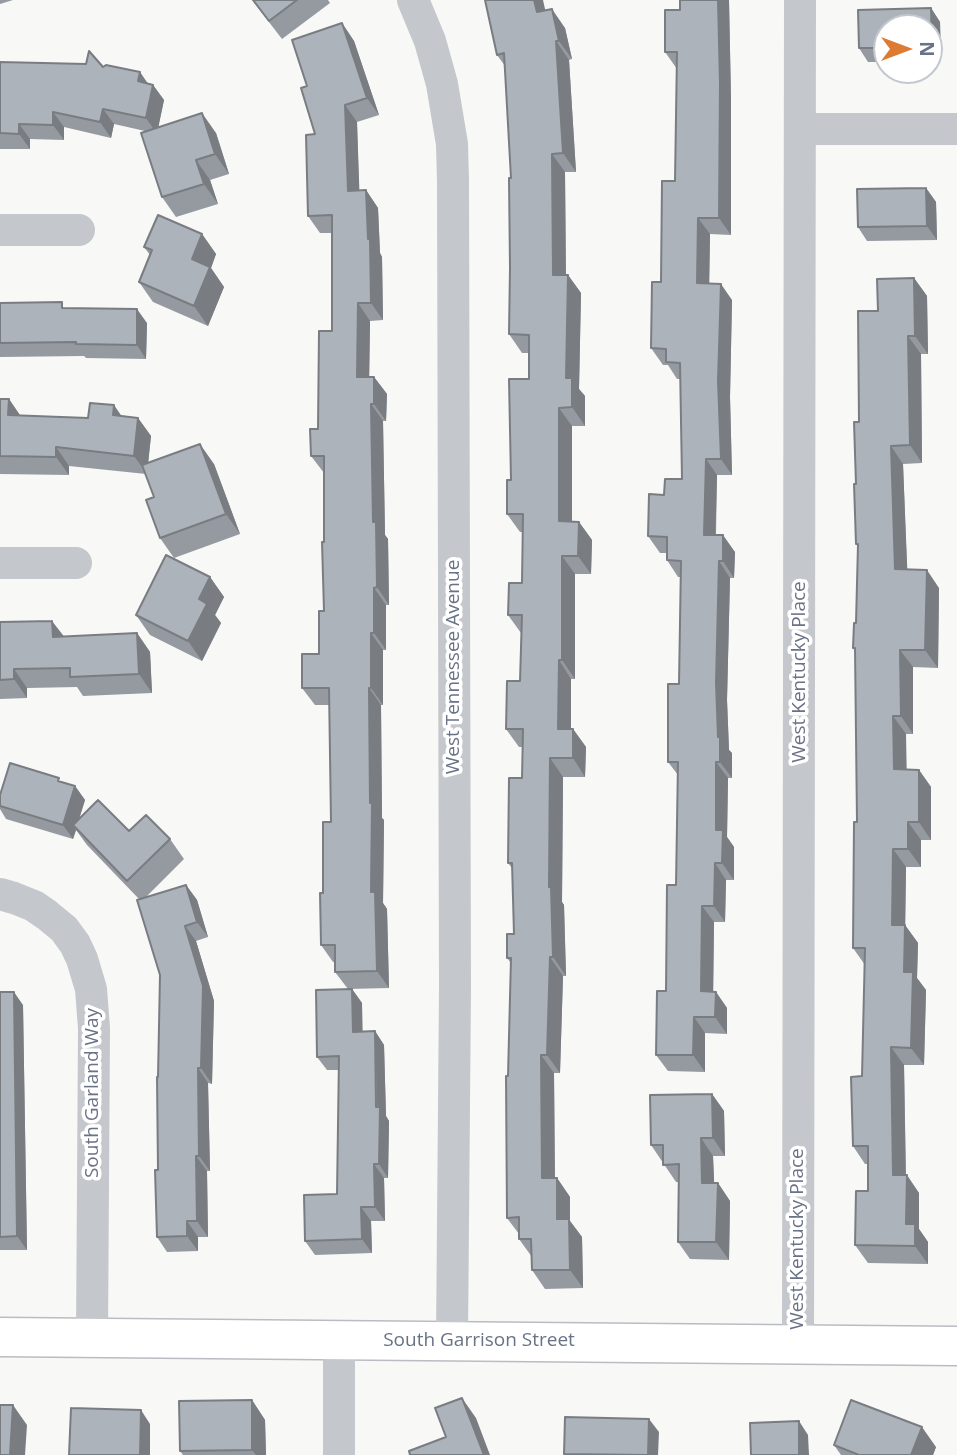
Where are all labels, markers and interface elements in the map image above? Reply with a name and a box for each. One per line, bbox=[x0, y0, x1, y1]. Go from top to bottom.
north arrow bbox=[873, 14, 943, 84]
text: N bbox=[914, 41, 940, 57]
street label: West Tennessee Avenue bbox=[443, 560, 465, 774]
street label: West Kentucky Place bbox=[789, 581, 811, 763]
street label: South Garland Way bbox=[82, 1008, 104, 1178]
street label: West Kentucky Place bbox=[787, 1148, 809, 1330]
street label: South Garrison Street bbox=[383, 1330, 575, 1352]

